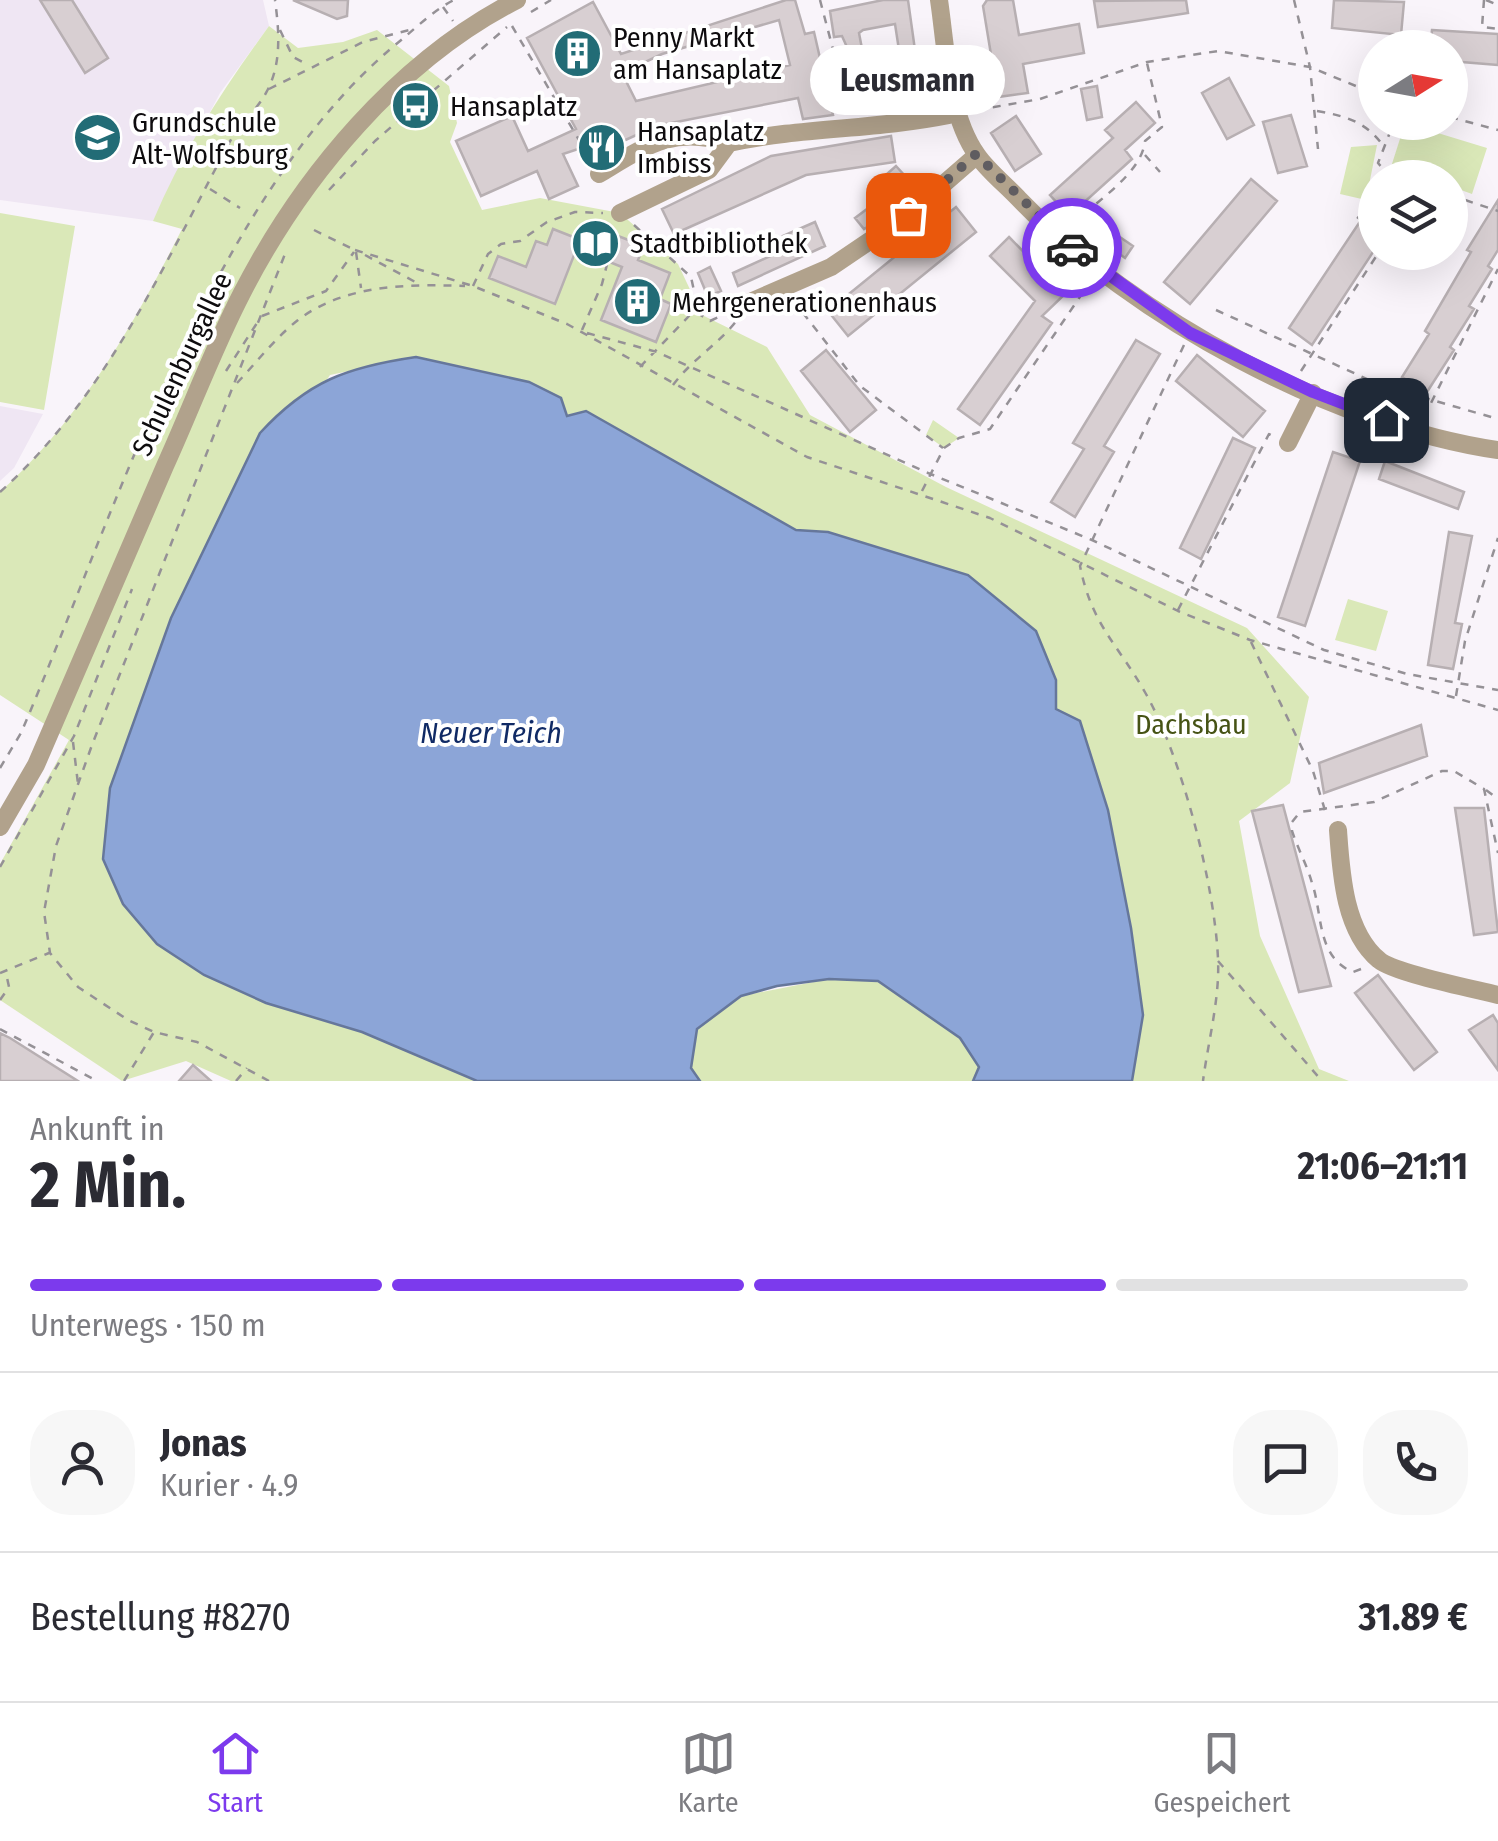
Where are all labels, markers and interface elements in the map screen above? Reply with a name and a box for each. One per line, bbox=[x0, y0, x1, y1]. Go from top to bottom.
place label: Penny Markt am Hansaplatz bbox=[613, 21, 782, 86]
building icon: Penny Markt am Hansaplatz bbox=[552, 27, 604, 79]
north arrow bbox=[1358, 30, 1468, 140]
map controls bbox=[1358, 30, 1468, 270]
callout: Leusmann bbox=[810, 45, 1006, 115]
text: Leusmann bbox=[840, 61, 975, 99]
bus stop icon: Hansaplatz bbox=[389, 80, 441, 132]
place label: Hansaplatz bbox=[450, 90, 577, 123]
place label: Grundschule Alt-Wolfsburg bbox=[132, 106, 289, 171]
school or university icon: Grundschule Alt-Wolfsburg bbox=[71, 112, 123, 164]
place label: Hansaplatz Imbiss bbox=[637, 115, 764, 180]
restaurant icon: Hansaplatz Imbiss bbox=[576, 121, 628, 173]
button: layers bbox=[1358, 160, 1468, 270]
pin bbox=[866, 173, 951, 258]
icon: bag bbox=[881, 188, 936, 243]
courier bbox=[1022, 198, 1122, 298]
library icon: Stadtbibliothek bbox=[569, 217, 621, 269]
icon: car bbox=[1045, 221, 1100, 276]
place label: Stadtbibliothek bbox=[630, 227, 809, 260]
street label: Schulenburgallee bbox=[125, 267, 239, 461]
building icon: Mehrgenerationenhaus bbox=[611, 276, 663, 328]
place label: Mehrgenerationenhaus bbox=[672, 286, 937, 319]
pin bbox=[1344, 378, 1429, 463]
icon: home bbox=[1359, 393, 1414, 448]
park label: Dachsbau bbox=[1135, 708, 1247, 741]
water label: Neuer Teich bbox=[420, 715, 562, 751]
text: Ankunft in bbox=[30, 1110, 165, 1148]
text: 21:06–21:11 bbox=[1298, 1143, 1468, 1189]
text: 2 Min. bbox=[30, 1146, 186, 1224]
text: Unterwegs · 150 m bbox=[30, 1306, 266, 1344]
button: person bbox=[30, 1410, 135, 1515]
button: chat bbox=[1233, 1410, 1338, 1515]
button: phone bbox=[1363, 1410, 1468, 1515]
text: Jonas bbox=[160, 1420, 247, 1466]
text: Kurier · 4.9 bbox=[160, 1466, 298, 1504]
text: Bestellung #8270 bbox=[30, 1594, 291, 1640]
text: 31.89 € bbox=[1358, 1594, 1468, 1640]
tab: Start bbox=[207, 1726, 263, 1819]
tab: Karte bbox=[678, 1726, 739, 1819]
tab: Gespeichert bbox=[1153, 1726, 1291, 1819]

